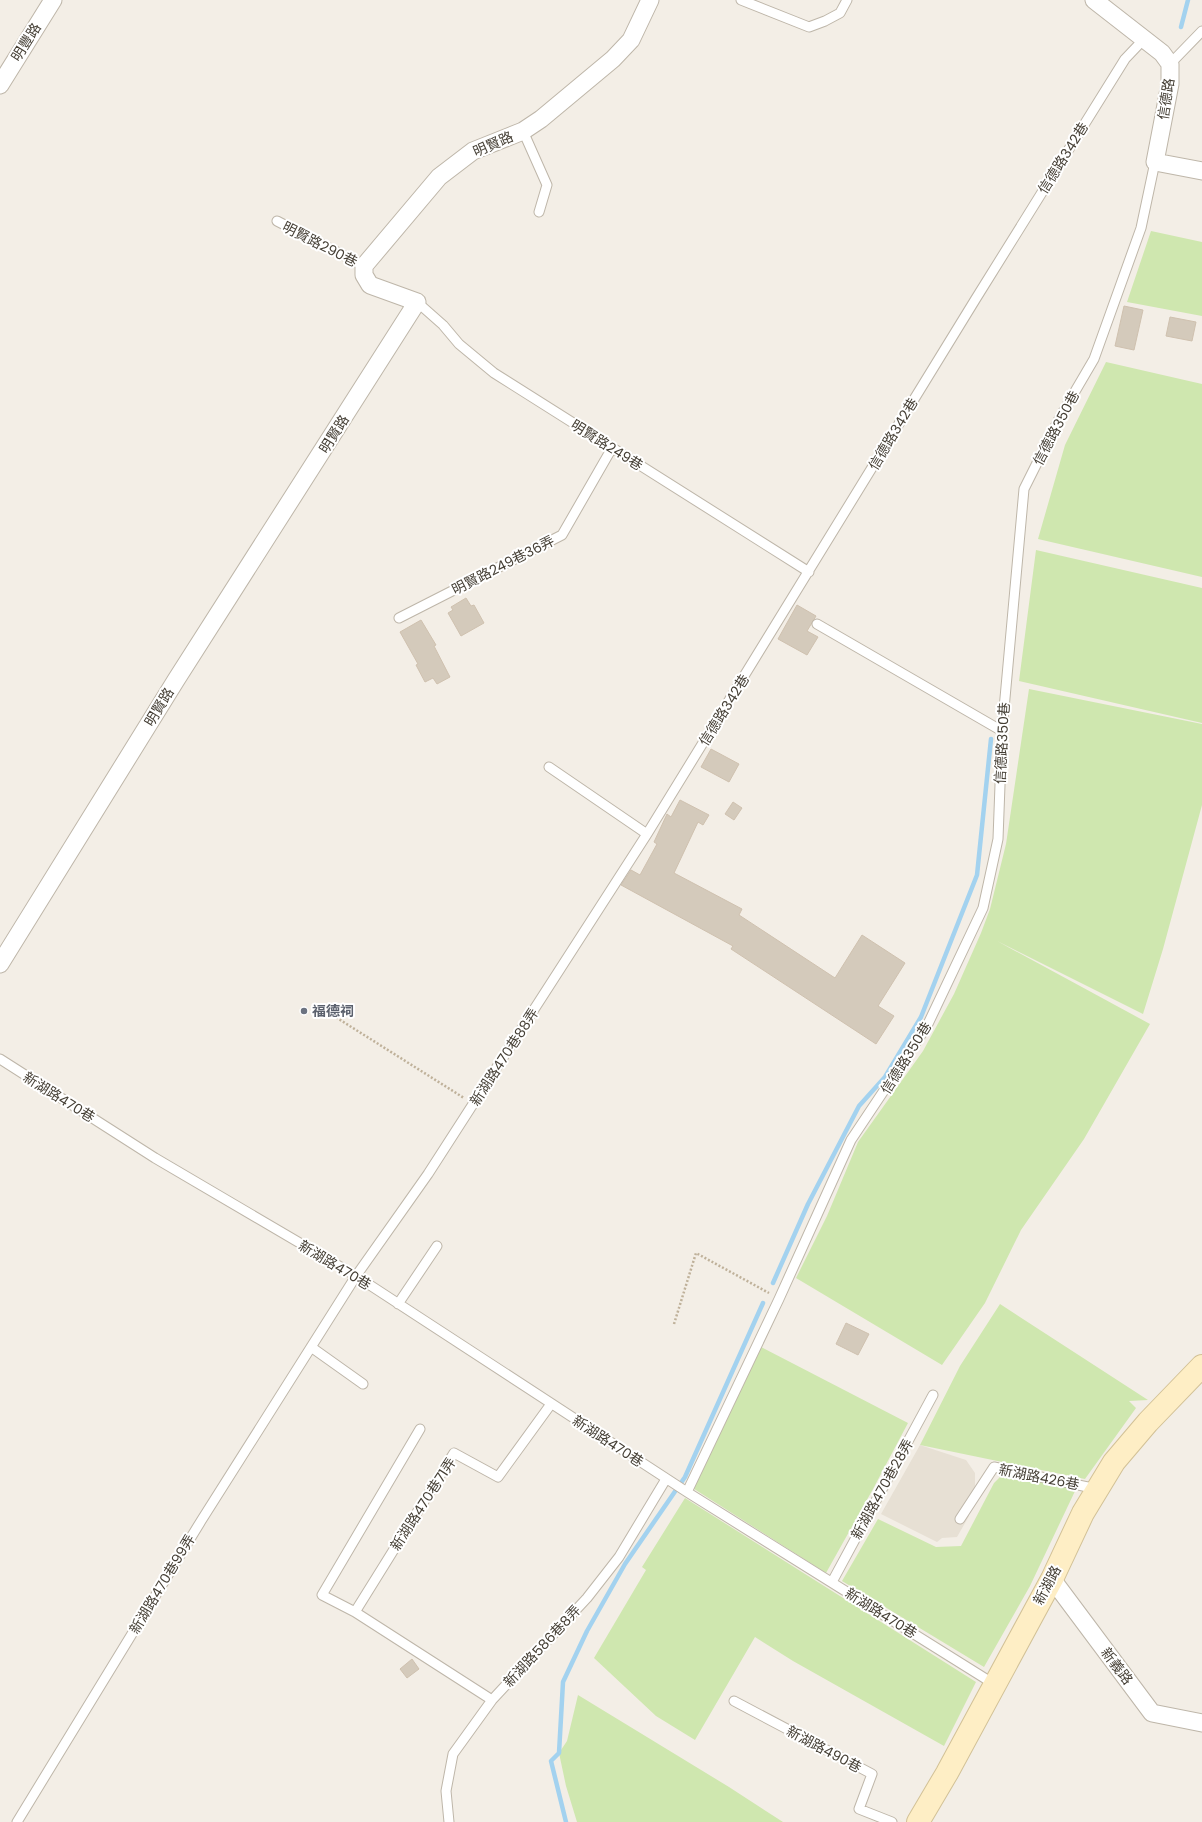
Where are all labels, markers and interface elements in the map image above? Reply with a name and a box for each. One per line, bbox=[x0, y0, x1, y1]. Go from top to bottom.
street label: 明豐路 bbox=[6, 19, 46, 65]
street label: 信德路 bbox=[1153, 77, 1179, 121]
street label: 信德路342巷 bbox=[1033, 118, 1093, 198]
street label: 明賢路 bbox=[470, 126, 516, 162]
street label: 明賢路290巷 bbox=[279, 217, 361, 271]
street label: 信德路350巷 bbox=[1028, 387, 1084, 469]
street label: 信德路342巷 bbox=[864, 394, 922, 474]
street label: 明賢路 bbox=[314, 411, 354, 457]
street label: 明賢路249巷 bbox=[567, 415, 647, 475]
street label: 明賢路249巷36弄 bbox=[448, 530, 558, 600]
street label: 信德路342巷 bbox=[694, 670, 754, 750]
street label: 明賢路 bbox=[140, 684, 178, 730]
street label: 信德路350巷 bbox=[990, 702, 1014, 784]
place label: 福德祠 bbox=[312, 1001, 354, 1021]
street label: 新湖路470巷88弄 bbox=[465, 1004, 543, 1110]
marker: 福德祠 bbox=[299, 1006, 309, 1016]
street label: 信德路350巷 bbox=[876, 1018, 936, 1098]
street label: 新湖路470巷 bbox=[19, 1067, 99, 1127]
street label: 新湖路470巷 bbox=[295, 1236, 375, 1294]
street label: 新湖路470巷 bbox=[568, 1410, 648, 1472]
street label: 新湖路470巷28弄 bbox=[846, 1435, 918, 1543]
street label: 新湖路470巷71弄 bbox=[385, 1454, 461, 1554]
street label: 新湖路426巷 bbox=[997, 1459, 1081, 1495]
street label: 新湖路470巷99弄 bbox=[124, 1530, 200, 1638]
street label: 新湖路 bbox=[1028, 1562, 1066, 1608]
street label: 新湖路470巷 bbox=[841, 1583, 921, 1643]
street label: 新湖路586巷8弄 bbox=[499, 1601, 585, 1691]
street label: 新義路 bbox=[1096, 1643, 1138, 1689]
street label: 新湖路490巷 bbox=[783, 1721, 865, 1777]

